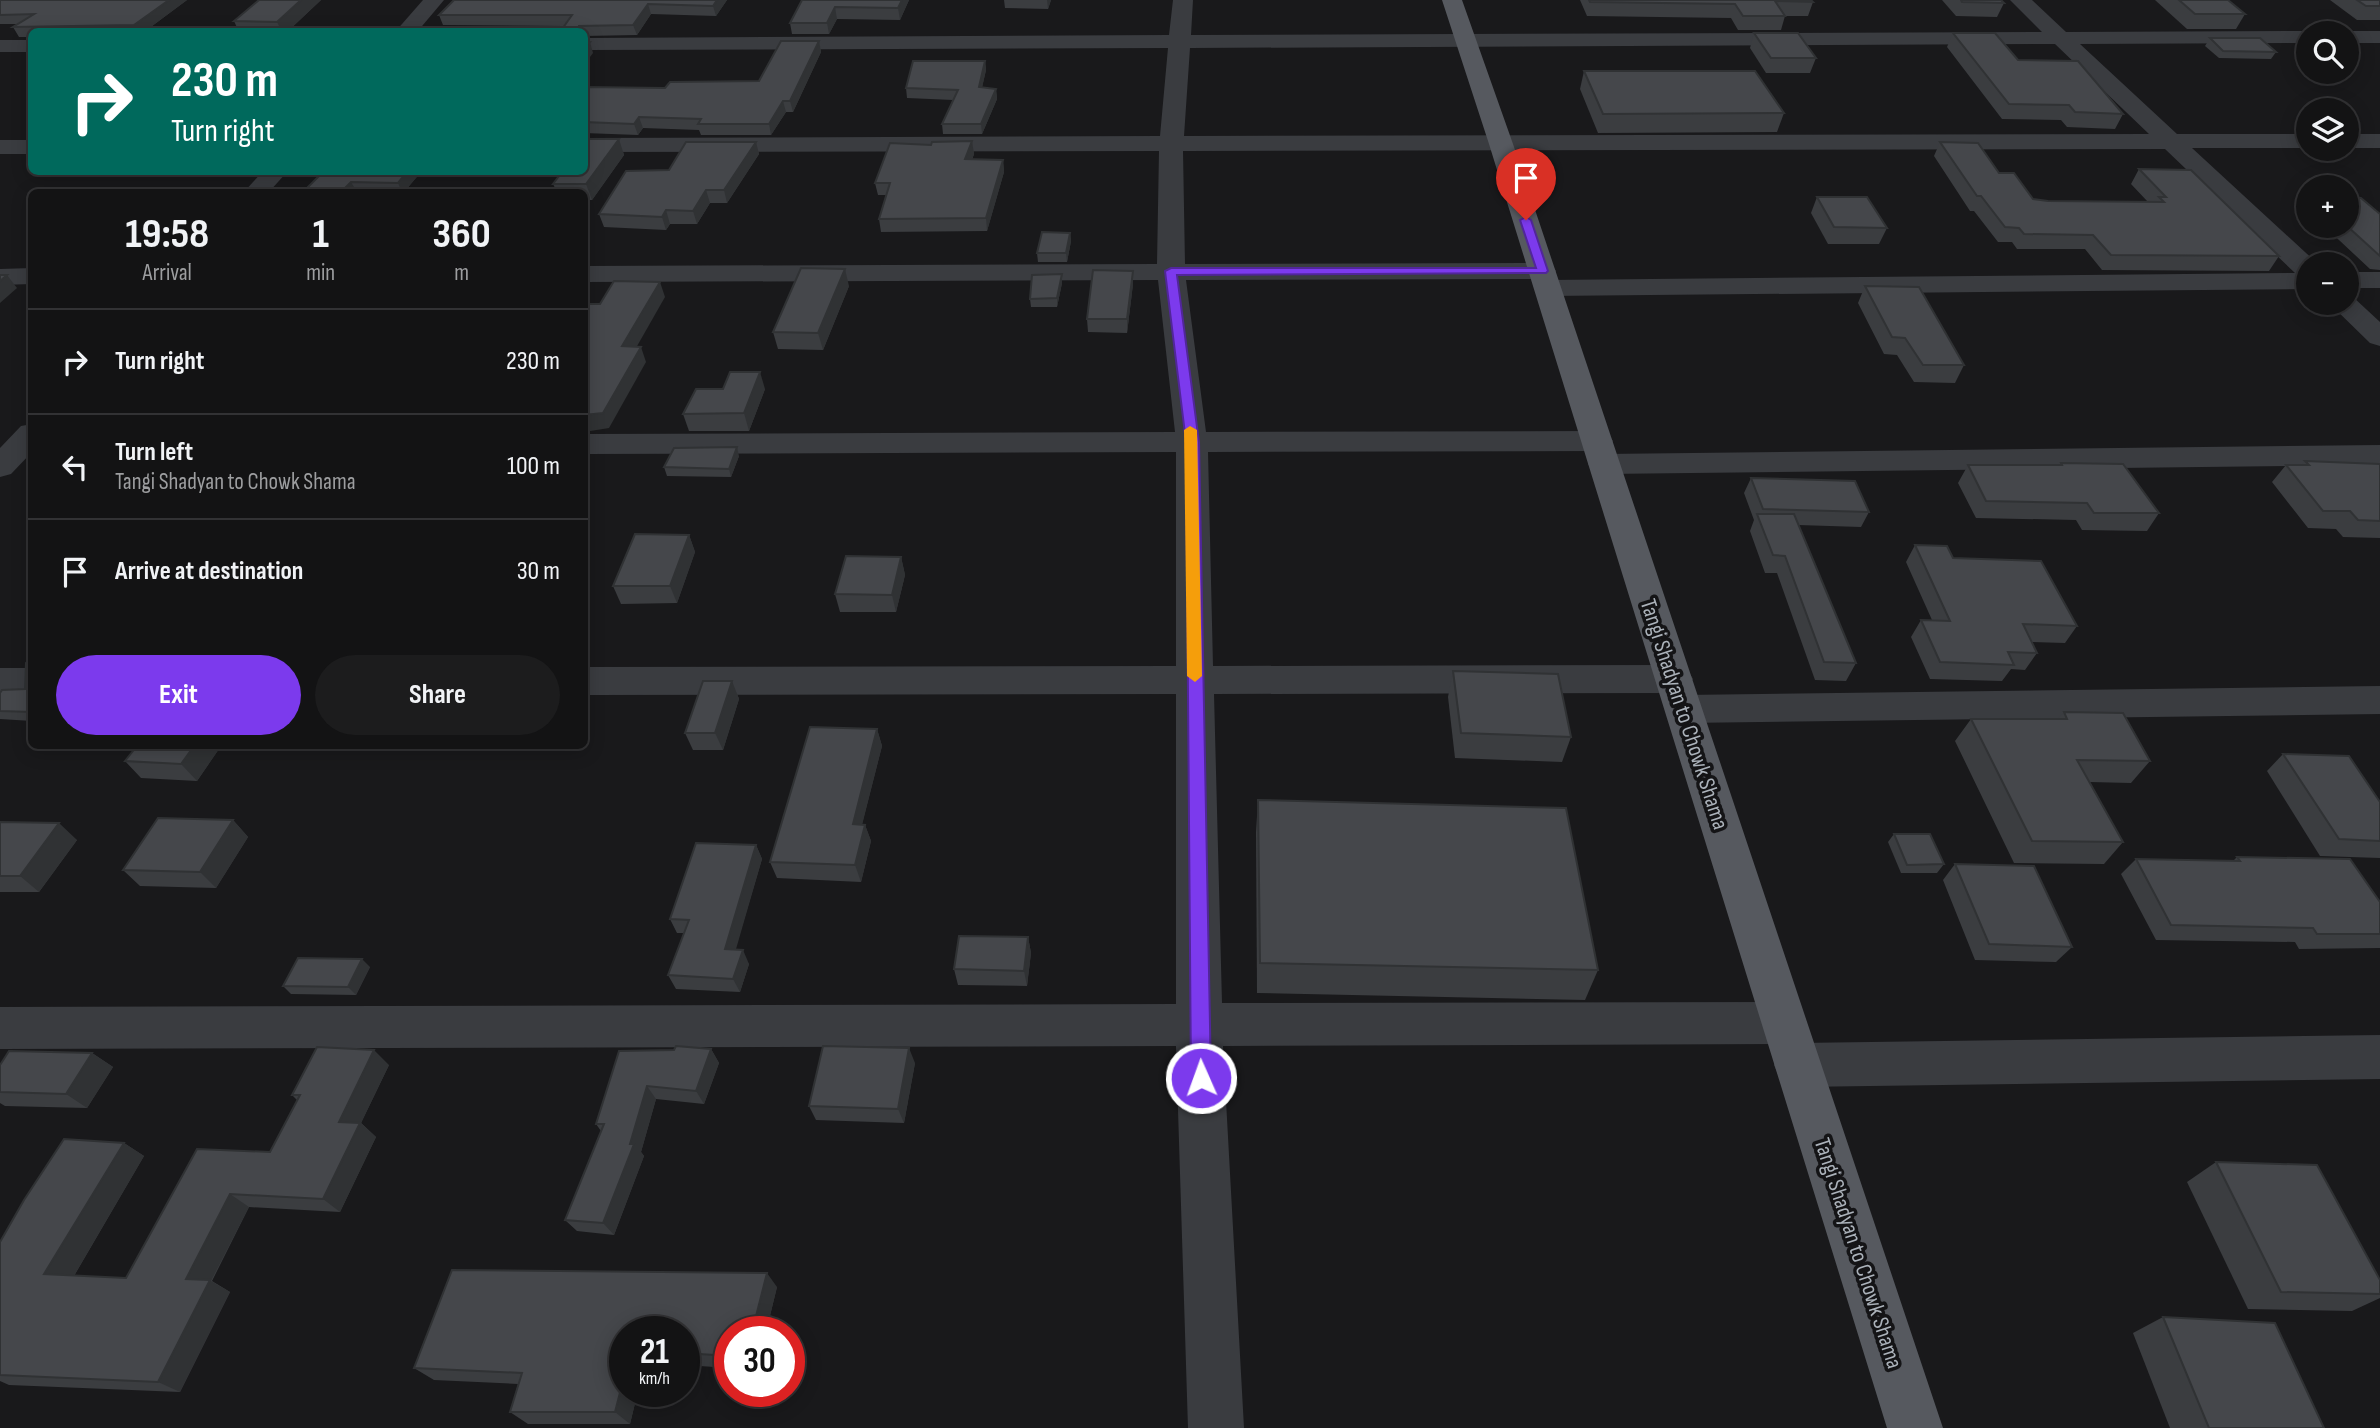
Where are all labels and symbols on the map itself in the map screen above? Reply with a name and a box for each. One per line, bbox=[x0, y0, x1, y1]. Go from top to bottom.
pin bbox=[1496, 148, 1556, 220]
street label: Tangi Shadyan to Chowk Shama bbox=[1634, 596, 1735, 833]
position arrow bbox=[1164, 1041, 1238, 1115]
street label: Tangi Shadyan to Chowk Shama bbox=[1808, 1135, 1909, 1372]
speed limit sign: 30 bbox=[714, 1316, 805, 1407]

